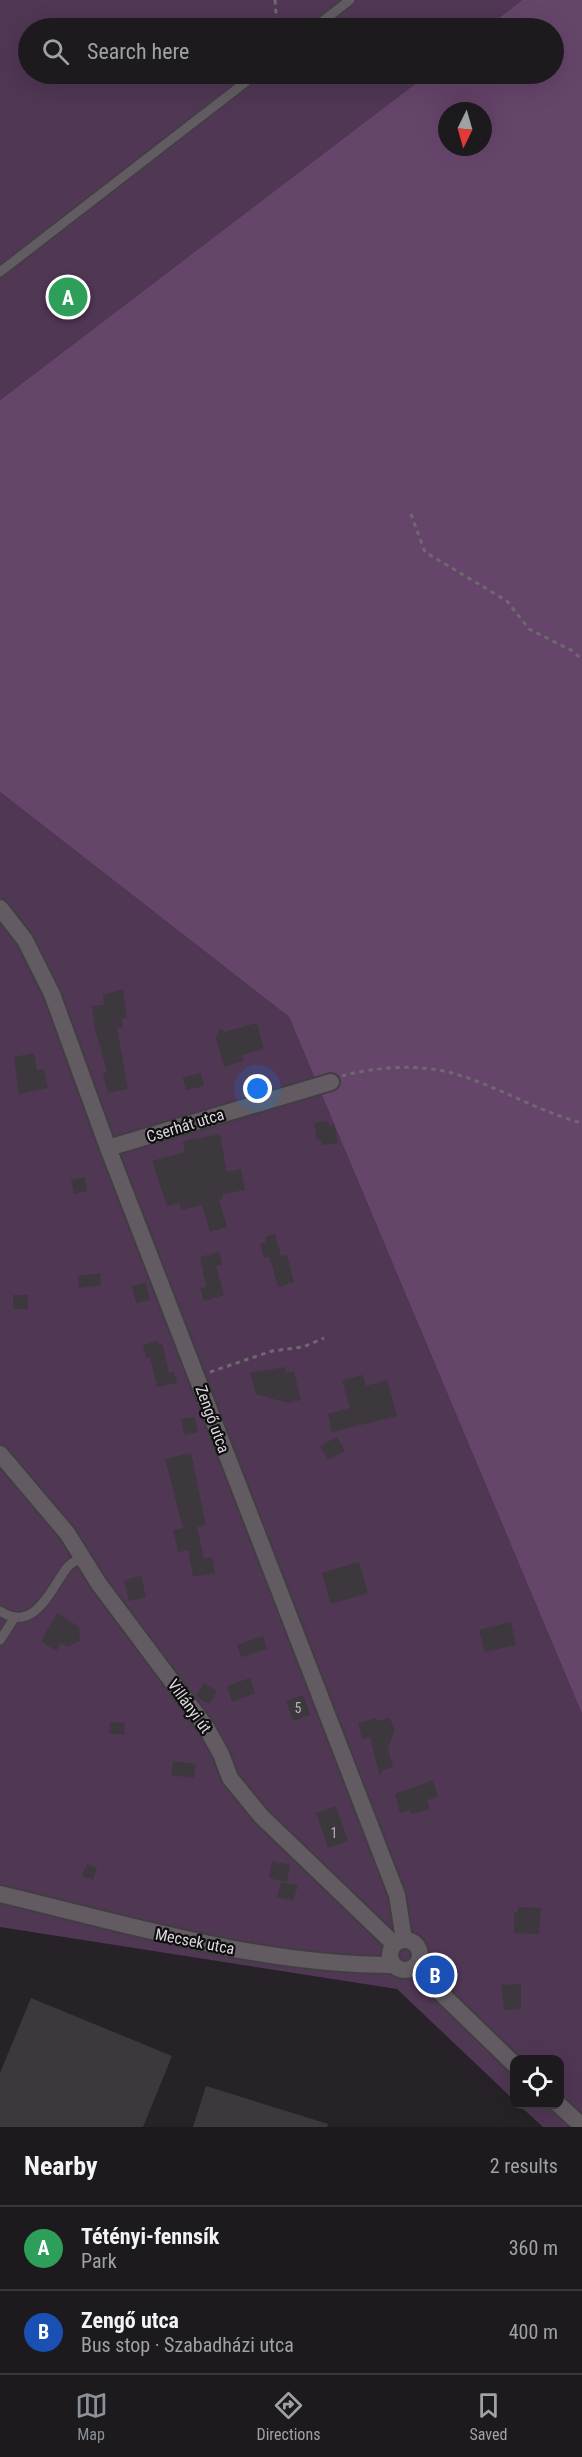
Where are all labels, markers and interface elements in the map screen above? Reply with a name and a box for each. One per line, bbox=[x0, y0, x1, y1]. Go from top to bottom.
search box bbox=[18, 18, 564, 84]
icon: search bbox=[39, 35, 72, 68]
text: Search here bbox=[87, 39, 189, 64]
north arrow bbox=[438, 102, 492, 156]
pin: A bbox=[48, 274, 88, 320]
your location bbox=[243, 1074, 272, 1103]
street label: Cserhát utca bbox=[144, 1105, 226, 1146]
street label: Zengő utca bbox=[192, 1383, 234, 1456]
street label: Villányi út bbox=[164, 1676, 216, 1737]
house number: 5 bbox=[295, 1700, 302, 1716]
house number: 1 bbox=[331, 1825, 337, 1841]
street label: Mecsek utca bbox=[154, 1925, 236, 1958]
pin: B bbox=[416, 1952, 454, 1998]
map controls bbox=[510, 2055, 564, 2109]
button: locate bbox=[510, 2055, 564, 2109]
text: Nearby bbox=[24, 2151, 98, 2181]
text: 2 results bbox=[490, 2154, 558, 2178]
text: Tétényi-fennsík bbox=[81, 2224, 219, 2249]
text: A bbox=[38, 2236, 49, 2260]
text: 360 m bbox=[509, 2236, 558, 2260]
text: Park bbox=[81, 2249, 117, 2273]
text: Zengő utca bbox=[81, 2308, 179, 2333]
text: B bbox=[38, 2320, 49, 2344]
text: 400 m bbox=[509, 2320, 558, 2344]
text: Bus stop · Szabadházi utca bbox=[81, 2333, 294, 2357]
tab: Map bbox=[75, 2389, 108, 2444]
tab: Directions bbox=[257, 2389, 320, 2444]
tab: Saved bbox=[469, 2389, 507, 2444]

